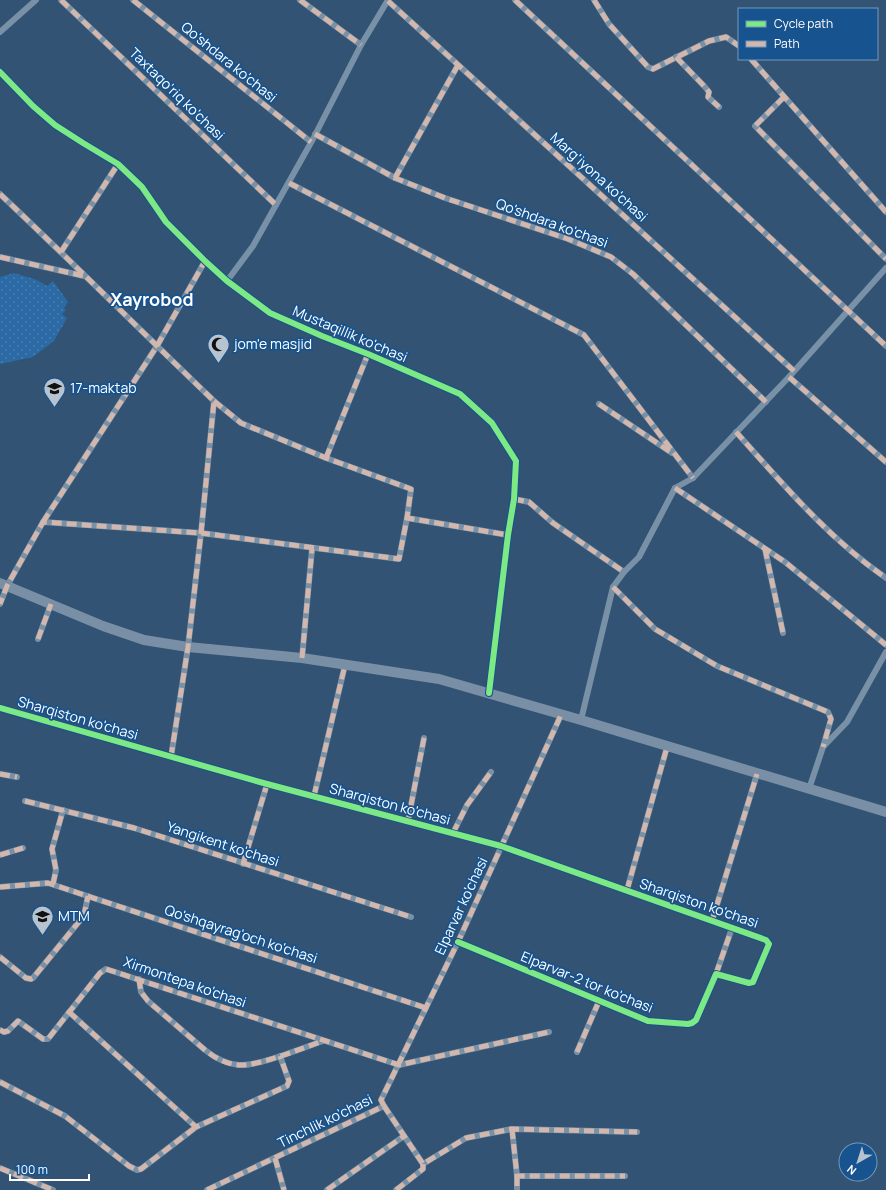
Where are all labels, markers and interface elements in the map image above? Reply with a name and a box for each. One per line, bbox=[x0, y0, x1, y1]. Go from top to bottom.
legend bbox=[738, 8, 878, 60]
text: Cycle path bbox=[774, 15, 833, 32]
street label: Qo'shdara ko'chasi bbox=[177, 17, 281, 106]
text: Path bbox=[774, 35, 800, 52]
street label: Taxtaqo'riq ko'chasi bbox=[126, 43, 229, 144]
street label: Marg'iyona ko'chasi bbox=[547, 128, 652, 225]
street label: Qo'shdara ko'chasi bbox=[493, 193, 611, 252]
district label: Xayrobod bbox=[110, 287, 194, 311]
street label: Mustaqillik ko'chasi bbox=[290, 301, 411, 366]
mosque icon: jom'e masjid bbox=[206, 331, 232, 364]
place label: jom'e masjid bbox=[233, 334, 312, 353]
school or university icon: 17-maktab bbox=[42, 375, 68, 408]
place label: 17-maktab bbox=[70, 378, 136, 397]
street label: Sharqiston ko'chasi bbox=[16, 691, 141, 744]
street label: Sharqiston ko'chasi bbox=[328, 778, 453, 829]
street label: Yangikent ko'chasi bbox=[165, 816, 282, 871]
street label: Elparvar ko'chasi bbox=[430, 854, 492, 958]
street label: Sharqiston ko'chasi bbox=[637, 873, 761, 932]
street label: Qo'shqayrag'och ko'chasi bbox=[162, 900, 320, 967]
school or university icon: MTM bbox=[30, 903, 56, 936]
place label: MTM bbox=[58, 906, 90, 925]
street label: Elparvar-2 tor ko'chasi bbox=[518, 946, 656, 1017]
street label: Xirmontepa ko'chasi bbox=[121, 952, 249, 1011]
street label: Tinchlik ko'chasi bbox=[274, 1089, 375, 1152]
north arrow bbox=[838, 1142, 878, 1182]
scale bar bbox=[10, 1156, 89, 1182]
text: 100 m bbox=[16, 1161, 48, 1178]
text: N bbox=[844, 1162, 859, 1178]

